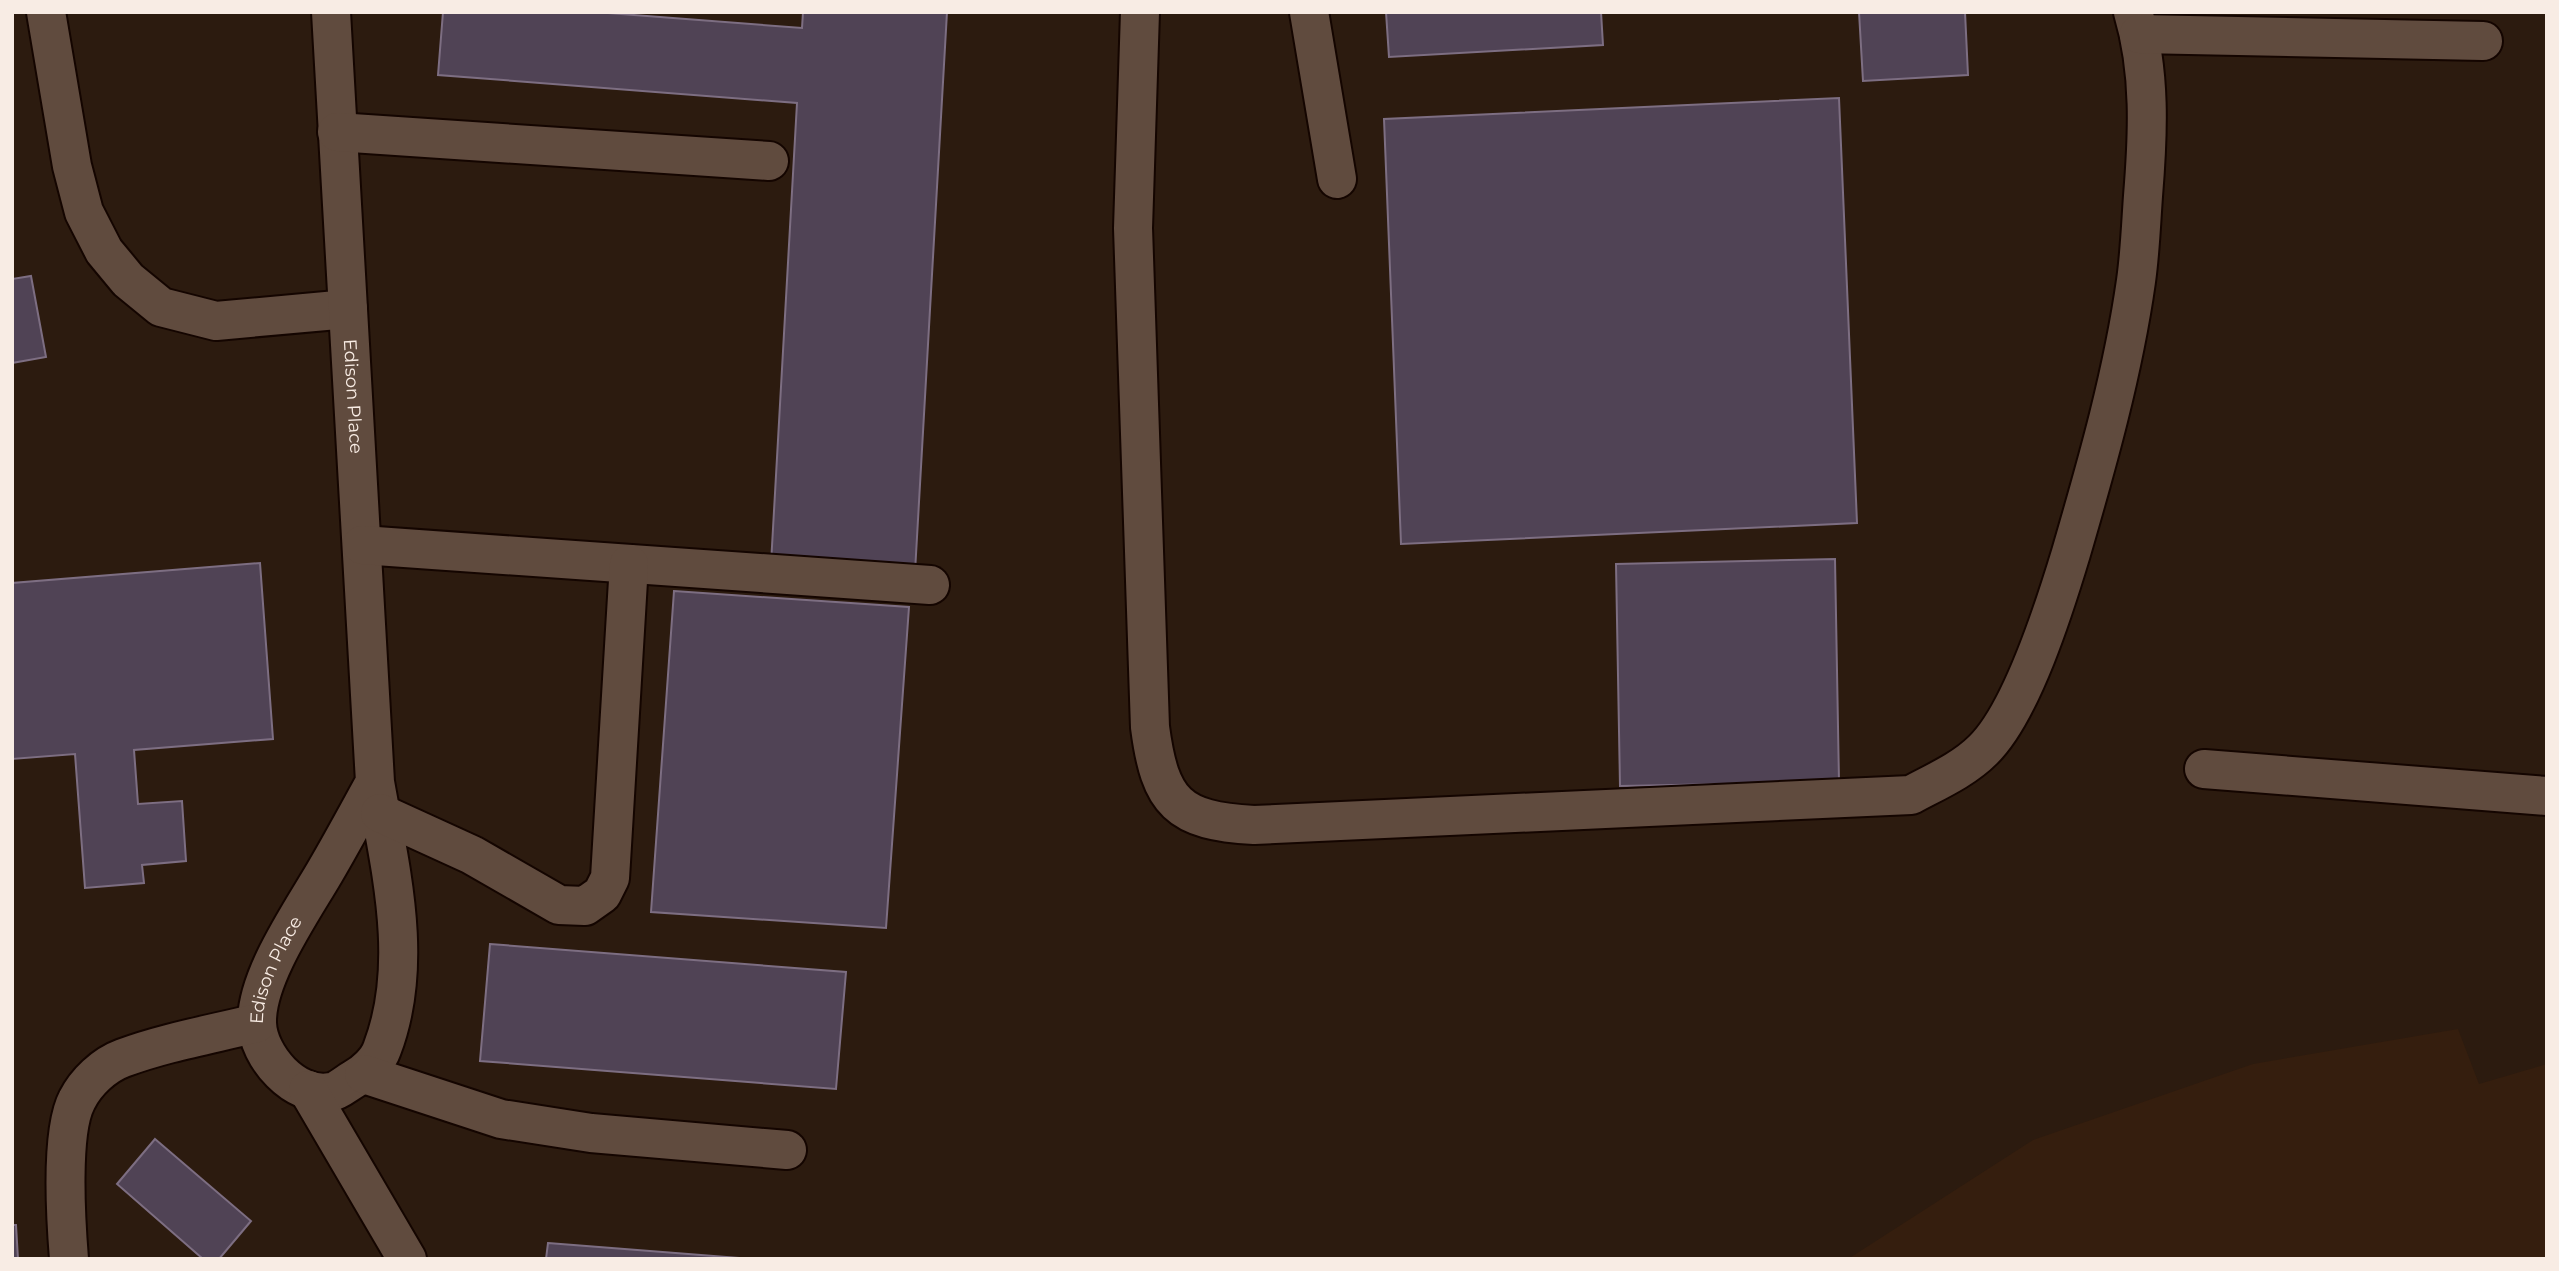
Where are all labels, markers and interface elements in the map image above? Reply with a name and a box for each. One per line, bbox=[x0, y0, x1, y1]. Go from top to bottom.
street label: Edison Place bbox=[339, 338, 367, 455]
street label: Edison Place bbox=[246, 912, 307, 1025]

